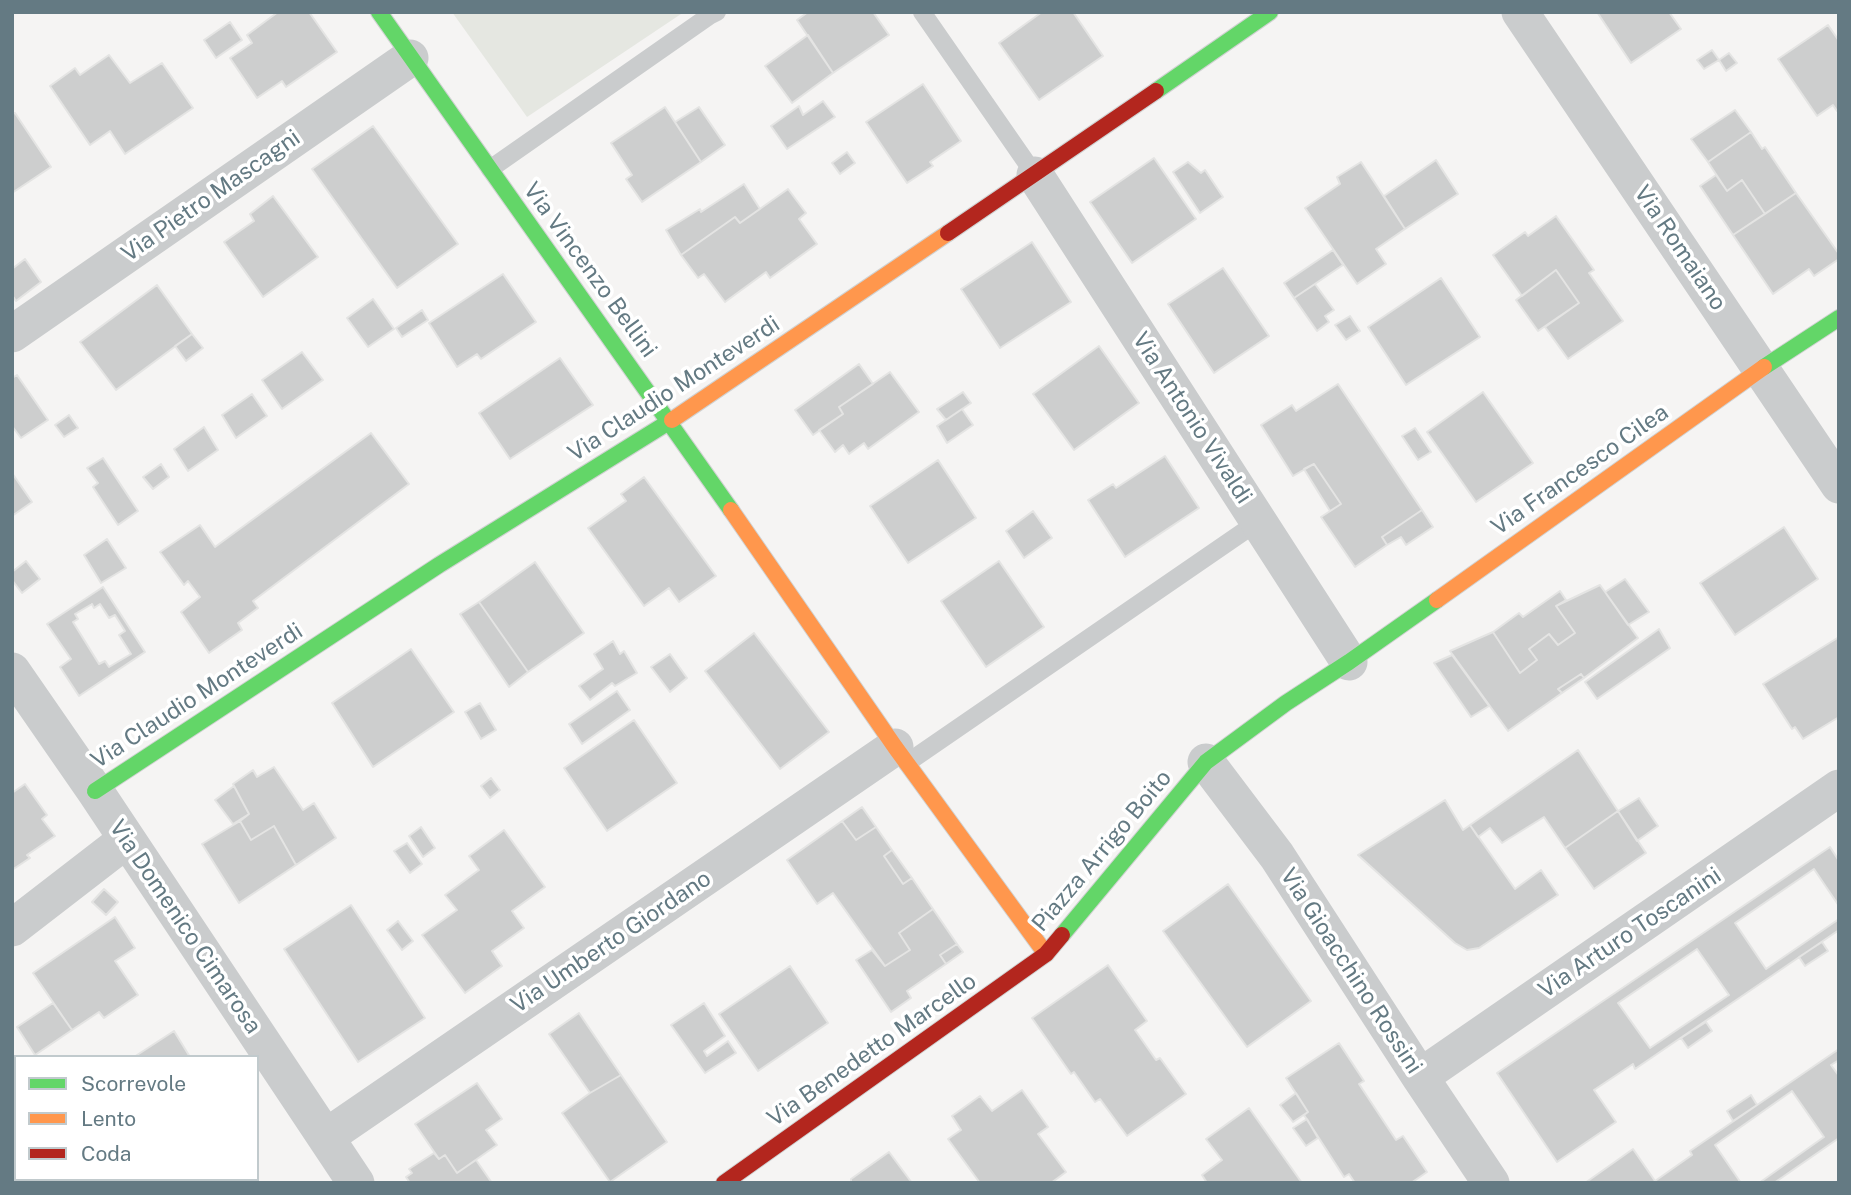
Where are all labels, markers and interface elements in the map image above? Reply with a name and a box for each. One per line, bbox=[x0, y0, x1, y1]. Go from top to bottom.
street label: Via Pietro Mascagni bbox=[116, 124, 306, 268]
street label: Via Vincenzo Bellini bbox=[517, 177, 663, 363]
street label: Via Romaiano bbox=[1628, 180, 1732, 316]
street label: Via Claudio Monteverdi bbox=[563, 310, 785, 468]
street label: Via Antonio Vivaldi bbox=[1126, 327, 1258, 509]
street label: Via Francesco Cilea bbox=[1486, 399, 1674, 541]
street label: Via Claudio Monteverdi bbox=[86, 617, 308, 775]
street label: Piazza Arrigo Boito bbox=[1026, 765, 1178, 937]
street label: Via Domenico Cimarosa bbox=[103, 815, 267, 1039]
street label: Via Arturo Toscanini bbox=[1534, 862, 1726, 1004]
street label: Via Gioacchino Rossini bbox=[1274, 863, 1428, 1079]
street label: Via Umberto Giordano bbox=[506, 865, 716, 1019]
street label: Via Benedetto Marcello bbox=[762, 967, 982, 1133]
legend bbox=[14, 1055, 259, 1181]
text: Scorrevole bbox=[81, 1071, 186, 1096]
text: Lento bbox=[81, 1106, 136, 1131]
text: Coda bbox=[81, 1141, 131, 1166]

